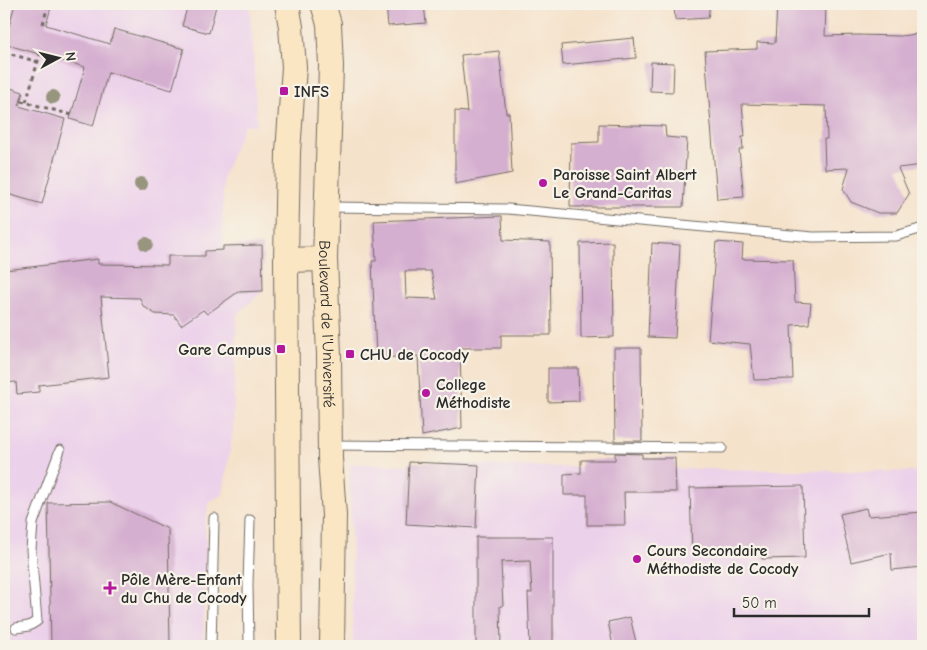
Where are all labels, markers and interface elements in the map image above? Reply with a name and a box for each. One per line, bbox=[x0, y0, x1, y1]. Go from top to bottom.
north arrow bbox=[32, 32, 82, 82]
text: N bbox=[61, 51, 79, 62]
place label: INFS bbox=[294, 83, 329, 101]
marker: INFS bbox=[278, 85, 290, 97]
place label: Paroisse Saint Albert Le Grand-Caritas bbox=[553, 166, 697, 202]
marker: Paroisse Saint Albert Le Grand-Caritas bbox=[537, 177, 549, 189]
street label: Boulevard de l'Université bbox=[315, 240, 338, 408]
place label: Gare Campus bbox=[178, 341, 271, 359]
marker: Gare Campus bbox=[275, 343, 287, 355]
place label: CHU de Cocody bbox=[360, 346, 469, 364]
marker: CHU de Cocody bbox=[344, 348, 356, 360]
place label: College Méthodiste bbox=[436, 376, 511, 412]
marker: College Méthodiste bbox=[420, 387, 432, 399]
place label: Cours Secondaire Méthodiste de Cocody bbox=[647, 542, 799, 578]
marker: Cours Secondaire Méthodiste de Cocody bbox=[631, 553, 643, 565]
place label: Pôle Mère-Enfant du Chu de Cocody bbox=[121, 571, 247, 607]
marker: Pôle Mère-Enfant du Chu de Cocody bbox=[103, 581, 117, 595]
scale bar bbox=[734, 585, 870, 617]
text: 50 m bbox=[742, 594, 777, 612]

